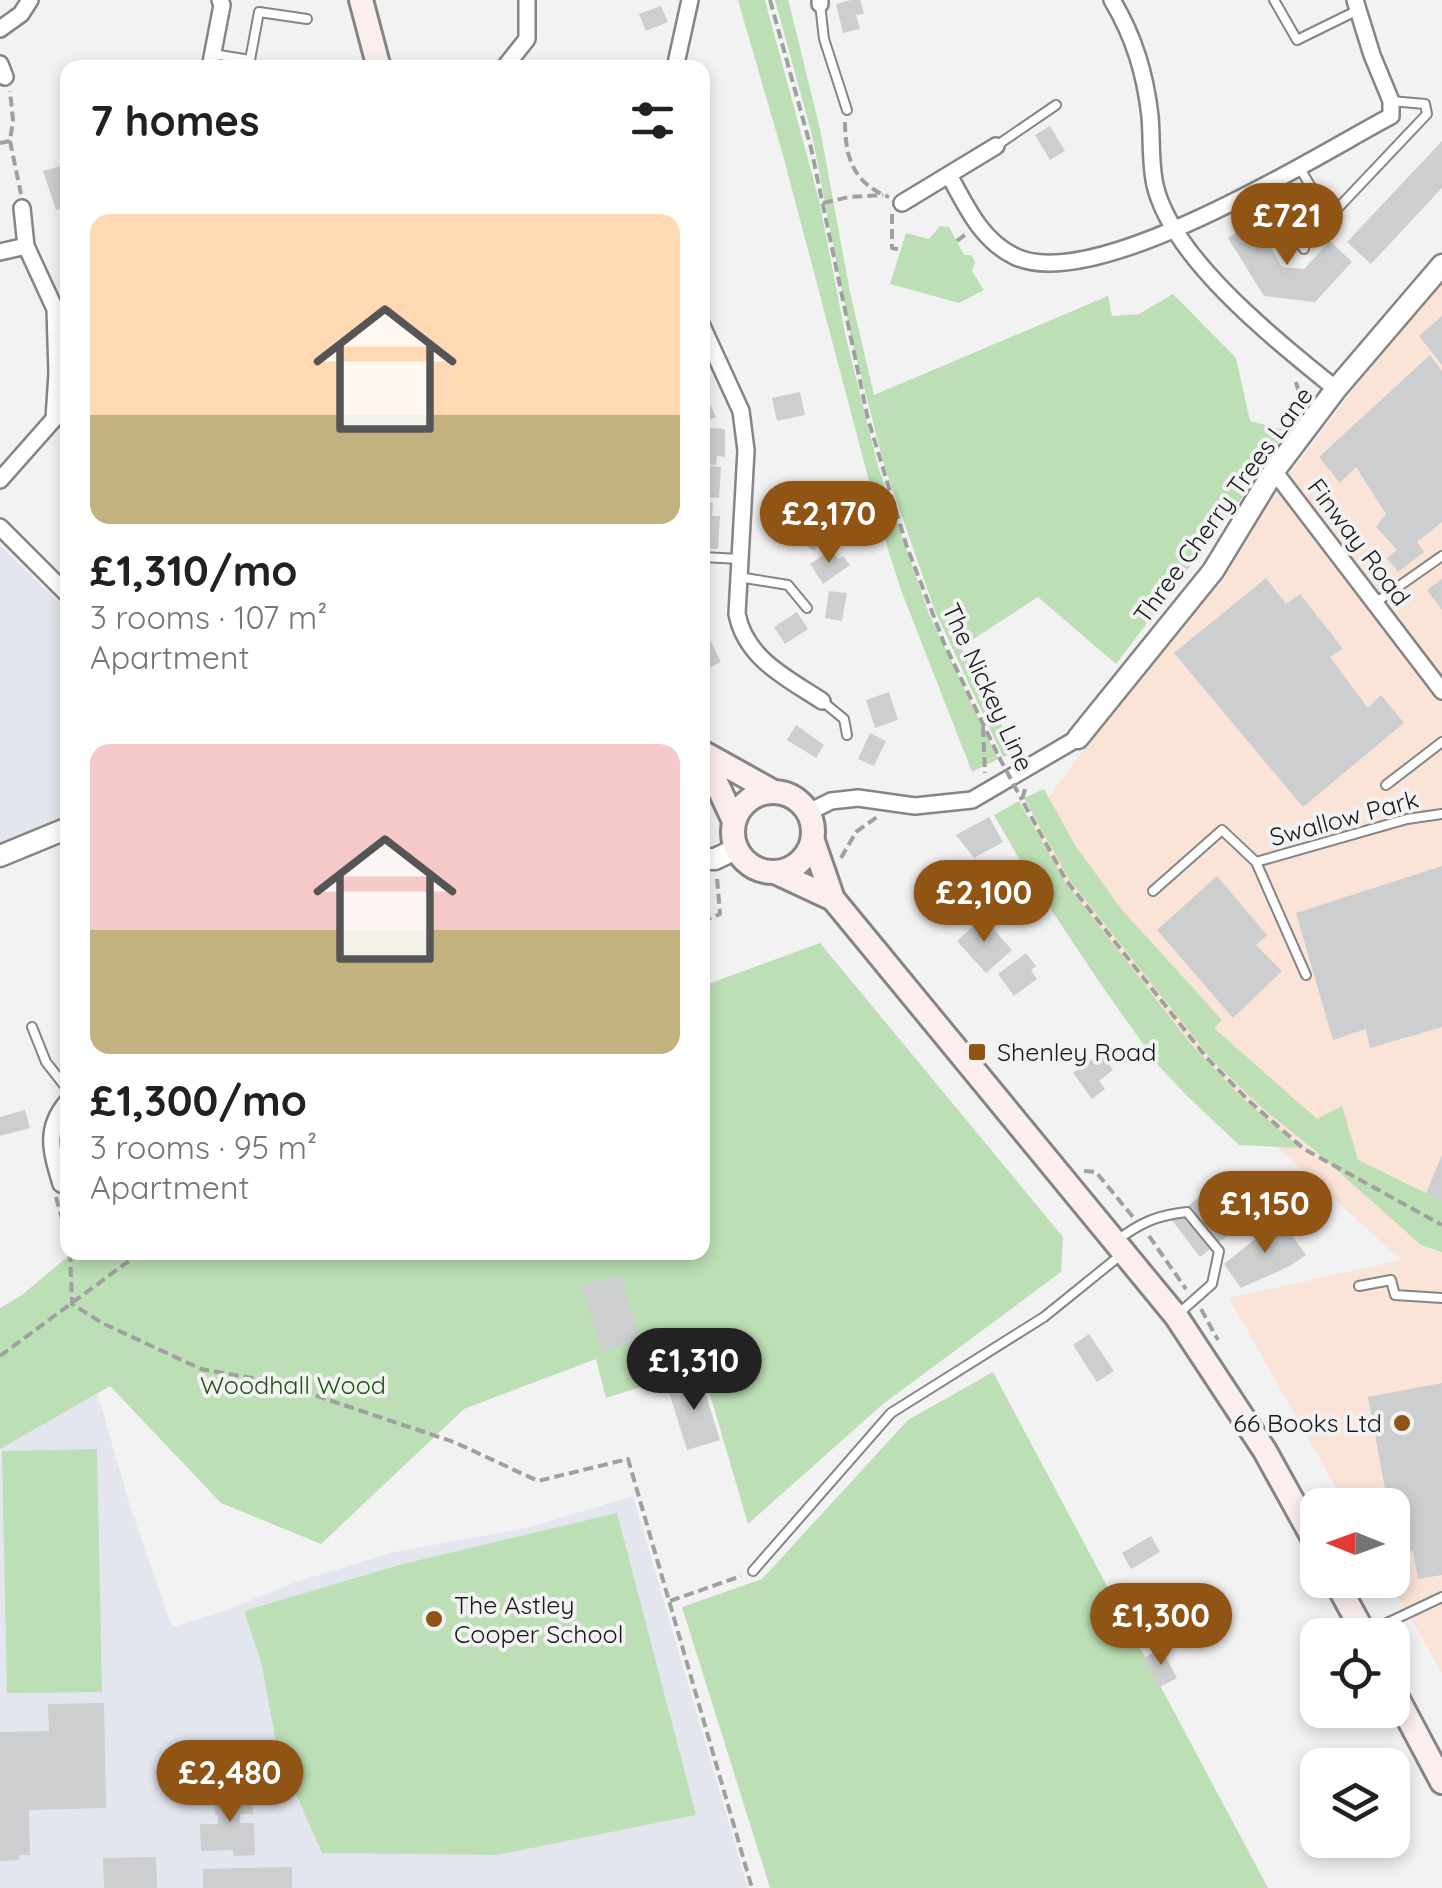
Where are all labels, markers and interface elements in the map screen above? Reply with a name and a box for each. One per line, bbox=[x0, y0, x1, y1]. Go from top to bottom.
icon: filters bbox=[625, 93, 680, 148]
text: 7 homes bbox=[90, 94, 259, 147]
pin: £721 bbox=[1228, 183, 1346, 268]
text: £721 bbox=[1253, 195, 1321, 235]
icon: home bbox=[295, 279, 475, 459]
street label: Three Cherry Trees Lane bbox=[1126, 380, 1319, 629]
street label: Finway Road bbox=[1302, 472, 1417, 611]
pin: £2,170 bbox=[748, 481, 910, 566]
text: £2,170 bbox=[782, 493, 876, 533]
text: £1,310/mo bbox=[90, 544, 298, 597]
text: 3 rooms · 107 m² bbox=[90, 597, 327, 637]
street label: The Nickey Line bbox=[936, 598, 1041, 776]
text: Apartment bbox=[90, 637, 249, 677]
street label: Swallow Park bbox=[1266, 783, 1422, 852]
icon: home bbox=[295, 809, 475, 989]
pin: £2,100 bbox=[903, 860, 1065, 945]
text: £2,100 bbox=[936, 872, 1032, 912]
place label: Shenley Road bbox=[997, 1036, 1156, 1067]
marker: Shenley Road bbox=[966, 1041, 988, 1063]
text: £1,300/mo bbox=[90, 1074, 307, 1127]
text: 3 rooms · 95 m² bbox=[90, 1127, 317, 1167]
text: Apartment bbox=[90, 1167, 249, 1207]
pin: £1,150 bbox=[1184, 1171, 1346, 1256]
text: £1,150 bbox=[1220, 1183, 1310, 1223]
pin: £1,310 bbox=[613, 1328, 775, 1413]
text: £1,310 bbox=[649, 1340, 739, 1380]
park label: Woodhall Wood bbox=[200, 1369, 386, 1400]
place label: 66 Books Ltd bbox=[1233, 1407, 1382, 1438]
marker: 66 Books Ltd bbox=[1391, 1412, 1413, 1434]
north arrow bbox=[1300, 1488, 1410, 1598]
map controls bbox=[1300, 1488, 1410, 1858]
pin: £1,300 bbox=[1080, 1583, 1242, 1668]
place label: The Astley Cooper School bbox=[454, 1589, 623, 1649]
text: £1,300 bbox=[1112, 1595, 1210, 1635]
marker: The Astley Cooper School bbox=[423, 1608, 445, 1630]
button: locate bbox=[1300, 1618, 1410, 1728]
pin: £2,480 bbox=[149, 1740, 311, 1825]
button: layers bbox=[1300, 1748, 1410, 1858]
text: £2,480 bbox=[179, 1752, 281, 1792]

